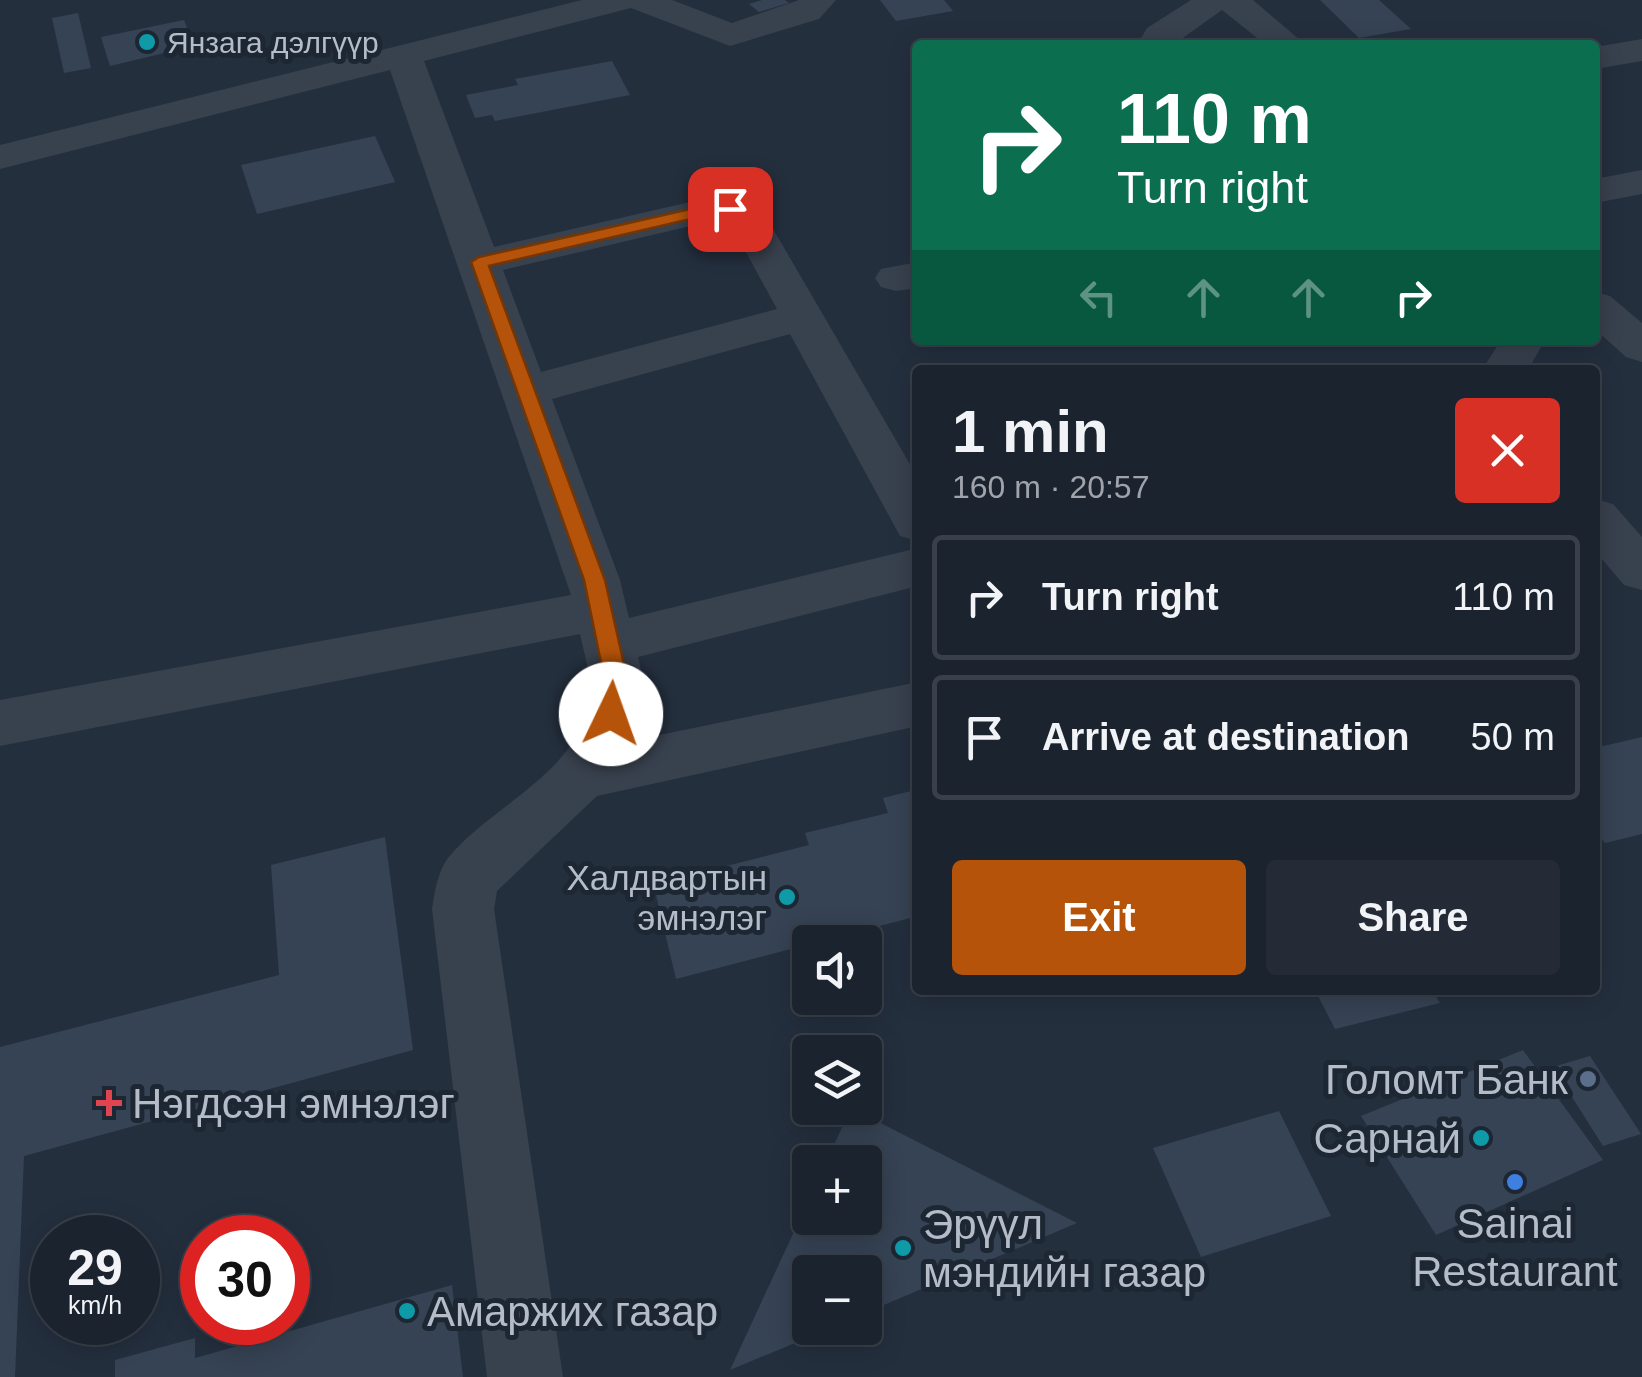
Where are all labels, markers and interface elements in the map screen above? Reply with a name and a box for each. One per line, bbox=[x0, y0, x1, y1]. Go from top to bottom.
place label: Янзага дэлгүүр bbox=[167, 26, 379, 59]
marker: Янзага дэлгүүр bbox=[136, 31, 158, 53]
icon: right bbox=[952, 80, 1082, 210]
text: 110 m bbox=[1117, 80, 1312, 158]
text: Turn right bbox=[1117, 162, 1308, 213]
pin bbox=[688, 167, 773, 252]
icon: arrive bbox=[703, 182, 758, 237]
icon: left bbox=[1071, 270, 1126, 325]
icon: ahead bbox=[1176, 270, 1231, 325]
icon: ahead bbox=[1281, 270, 1336, 325]
icon: right bbox=[1386, 270, 1441, 325]
text: 1 min bbox=[952, 398, 1109, 465]
button: close bbox=[1455, 398, 1560, 503]
text: 160 m · 20:57 bbox=[952, 469, 1149, 505]
icon: right bbox=[957, 570, 1012, 625]
text: Turn right bbox=[1042, 576, 1219, 618]
text: 110 m bbox=[1452, 576, 1555, 618]
position arrow bbox=[559, 662, 663, 766]
icon: arrive bbox=[957, 710, 1012, 765]
text: Arrive at destination bbox=[1042, 716, 1409, 758]
text: 50 m bbox=[1471, 716, 1555, 758]
place label: Халдвартын эмнэлэг bbox=[566, 858, 767, 937]
button: Exit bbox=[952, 860, 1246, 975]
button: Share bbox=[1266, 860, 1560, 975]
marker: Халдвартын эмнэлэг bbox=[776, 886, 798, 908]
map controls bbox=[792, 925, 882, 1345]
button: sound bbox=[792, 925, 882, 1015]
button: layers bbox=[792, 1035, 882, 1125]
place label: Голомт Банк bbox=[1325, 1056, 1569, 1103]
marker: Голомт Банк bbox=[1577, 1068, 1599, 1090]
place label: Нэгдсэн эмнэлэг bbox=[132, 1080, 455, 1127]
marker: Нэгдсэн эмнэлэг bbox=[96, 1090, 122, 1116]
place label: Сарнай bbox=[1313, 1115, 1461, 1162]
marker: Сарнай bbox=[1470, 1127, 1492, 1149]
button: + bbox=[792, 1145, 882, 1235]
marker: Sainai Restaurant bbox=[1504, 1171, 1526, 1193]
place label: Sainai Restaurant bbox=[1412, 1200, 1618, 1295]
place label: Эрүүл мэндийн газар bbox=[923, 1201, 1206, 1296]
speed limit sign: 30 bbox=[180, 1215, 310, 1345]
marker: Эрүүл мэндийн газар bbox=[892, 1237, 914, 1259]
text: 29 bbox=[67, 1240, 123, 1296]
button: − bbox=[792, 1255, 882, 1345]
place label: Амаржих газар bbox=[427, 1288, 718, 1335]
text: km/h bbox=[68, 1291, 122, 1319]
marker: Амаржих газар bbox=[396, 1300, 418, 1322]

